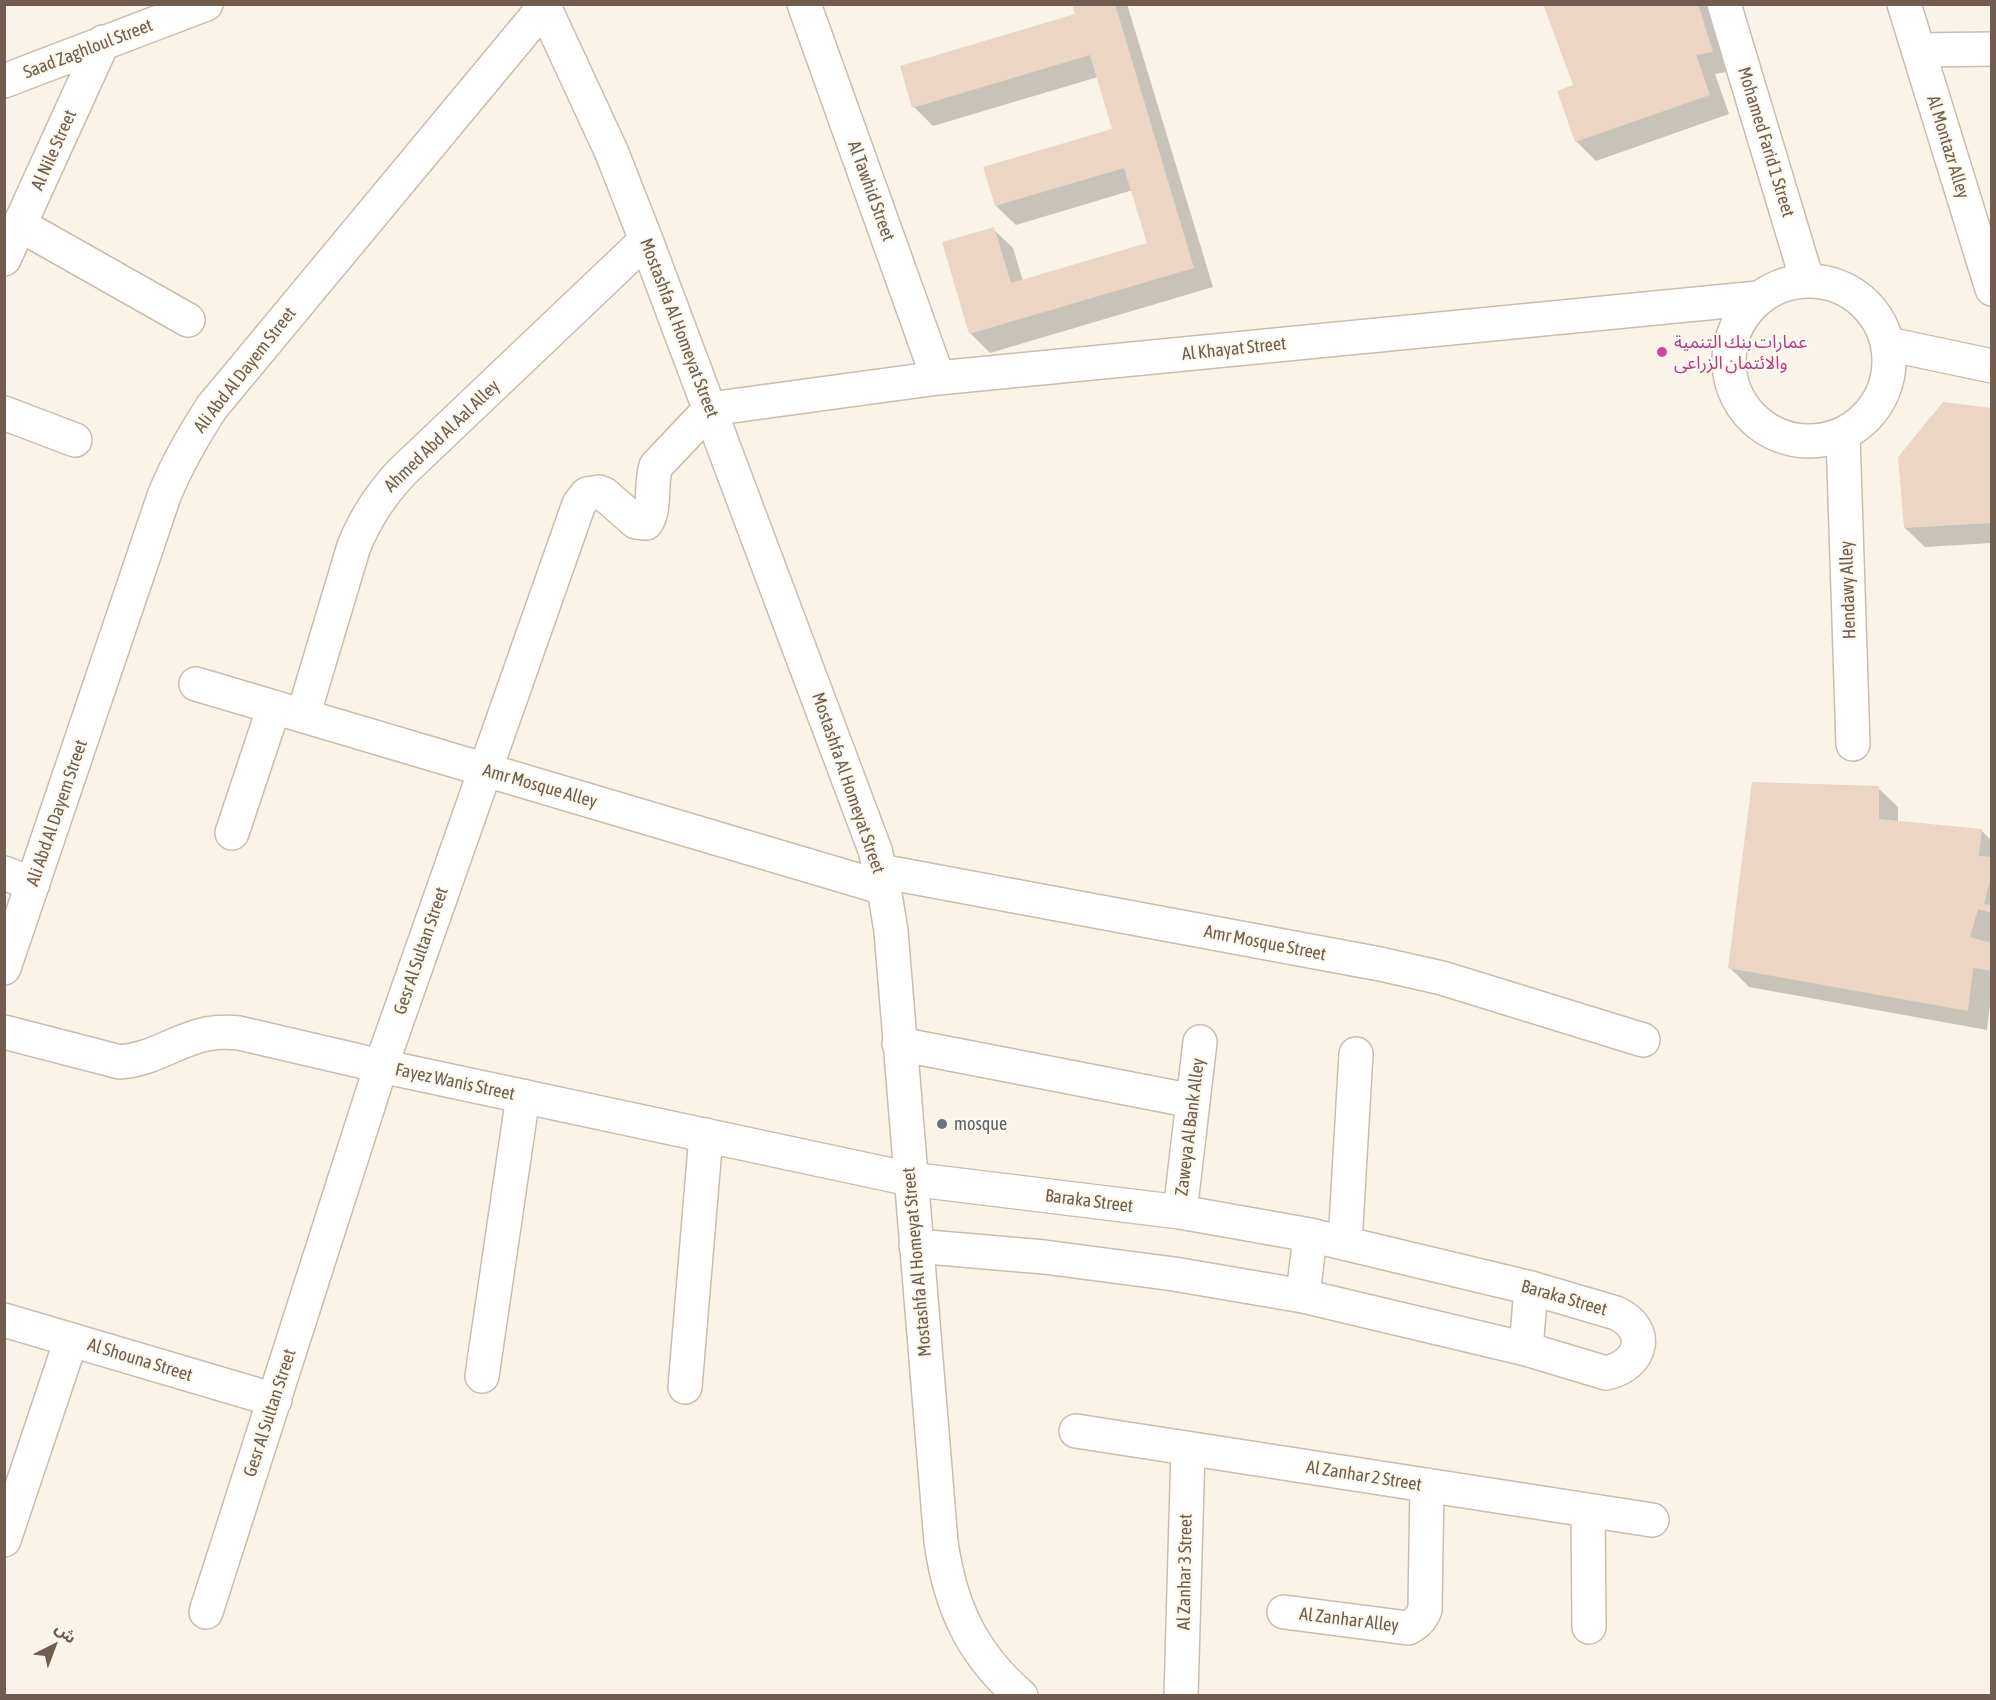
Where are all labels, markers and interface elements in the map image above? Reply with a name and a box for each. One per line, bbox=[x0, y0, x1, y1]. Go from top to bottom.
street label: Saad Zaghloul Street bbox=[20, 14, 156, 84]
street label: Mohamed Farid 1 Street bbox=[1733, 64, 1799, 220]
street label: Al Montazr Alley bbox=[1922, 93, 1974, 201]
street label: Al Nile Street bbox=[27, 107, 81, 193]
street label: Al Tawhid Street bbox=[843, 138, 899, 244]
street label: Mostashfa Al Homeyat Street bbox=[635, 235, 723, 421]
street label: Ali Abd Al Dayem Street bbox=[189, 303, 301, 437]
place label: عمارات بنك التنمية والائتمان الزراعى bbox=[1674, 331, 1807, 374]
street label: Al Khayat Street bbox=[1181, 333, 1287, 365]
marker: عمارات بنك التنمية والائتمان الزراعى bbox=[1655, 345, 1669, 359]
street label: Ahmed Abd Al Aal Alley bbox=[380, 375, 504, 497]
street label: Hendawy Alley bbox=[1835, 540, 1861, 640]
street label: Mostashfa Al Homeyat Street bbox=[807, 690, 889, 876]
street label: Ali Abd Al Dayem Street bbox=[22, 737, 92, 889]
street label: Amr Mosque Alley bbox=[480, 759, 600, 813]
street label: Gesr Al Sultan Street bbox=[389, 885, 453, 1017]
street label: Amr Mosque Street bbox=[1202, 921, 1328, 965]
street label: Zaweya Al Bank Alley bbox=[1171, 1057, 1209, 1197]
street label: Fayez Wanis Street bbox=[393, 1059, 517, 1105]
place label: mosque bbox=[954, 1113, 1007, 1135]
marker: mosque bbox=[935, 1117, 949, 1131]
street label: Mostashfa Al Homeyat Street bbox=[898, 1166, 936, 1358]
street label: Baraka Street bbox=[1044, 1185, 1134, 1217]
street label: Baraka Street bbox=[1519, 1275, 1609, 1321]
street label: Al Shouna Street bbox=[85, 1334, 195, 1386]
street label: Gesr Al Sultan Street bbox=[239, 1346, 301, 1480]
street label: Al Zanhar 2 Street bbox=[1305, 1456, 1423, 1496]
street label: Al Zanhar 3 Street bbox=[1173, 1514, 1197, 1630]
street label: Al Zanhar Alley bbox=[1298, 1603, 1400, 1637]
north arrow bbox=[24, 1616, 84, 1676]
text: ش bbox=[52, 1619, 80, 1647]

